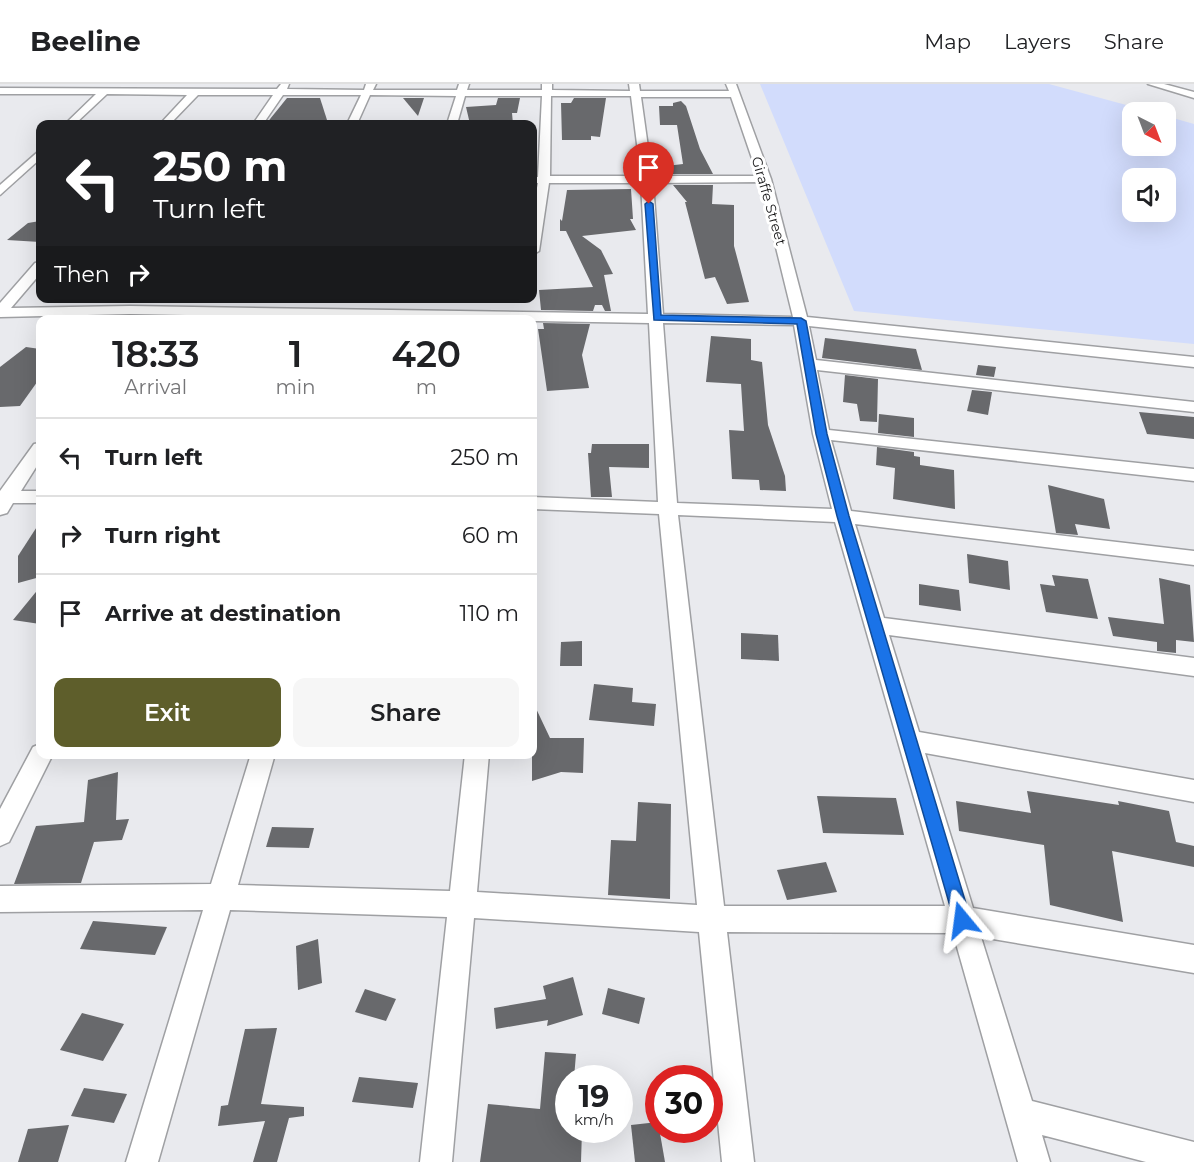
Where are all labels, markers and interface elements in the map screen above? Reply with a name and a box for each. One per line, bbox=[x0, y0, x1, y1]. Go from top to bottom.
text: Beeline bbox=[30, 24, 141, 58]
text: Map bbox=[924, 29, 971, 54]
text: Layers bbox=[1004, 29, 1071, 54]
text: Share bbox=[1104, 29, 1164, 54]
north arrow bbox=[1122, 102, 1176, 156]
map controls bbox=[1122, 102, 1176, 222]
text: 250 m bbox=[153, 140, 287, 192]
pin bbox=[623, 142, 674, 204]
icon: left bbox=[54, 144, 132, 222]
icon: arrive bbox=[632, 151, 665, 184]
street label: Giraffe Street bbox=[748, 154, 790, 248]
button: sound bbox=[1122, 168, 1176, 222]
text: Turn left bbox=[153, 192, 266, 225]
icon: right bbox=[122, 258, 155, 291]
text: Then bbox=[54, 261, 110, 288]
text: 18:33 bbox=[112, 332, 200, 376]
text: 1 bbox=[289, 332, 302, 376]
text: 420 bbox=[391, 332, 461, 376]
text: Arrival bbox=[124, 375, 187, 399]
text: min bbox=[275, 375, 316, 399]
text: m bbox=[416, 375, 437, 399]
icon: left bbox=[54, 441, 87, 474]
text: Turn left bbox=[105, 444, 203, 471]
text: 250 m bbox=[450, 444, 519, 471]
icon: right bbox=[54, 519, 87, 552]
text: Turn right bbox=[105, 522, 220, 549]
text: 60 m bbox=[462, 522, 519, 549]
icon: arrive bbox=[54, 597, 87, 630]
text: Arrive at destination bbox=[105, 600, 341, 627]
text: 110 m bbox=[459, 600, 519, 627]
button: Exit bbox=[54, 678, 281, 747]
button: Share bbox=[293, 678, 519, 747]
position arrow bbox=[930, 888, 994, 952]
speed limit sign: 30 bbox=[645, 1065, 723, 1143]
text: 19 bbox=[579, 1078, 609, 1115]
text: km/h bbox=[574, 1110, 614, 1129]

